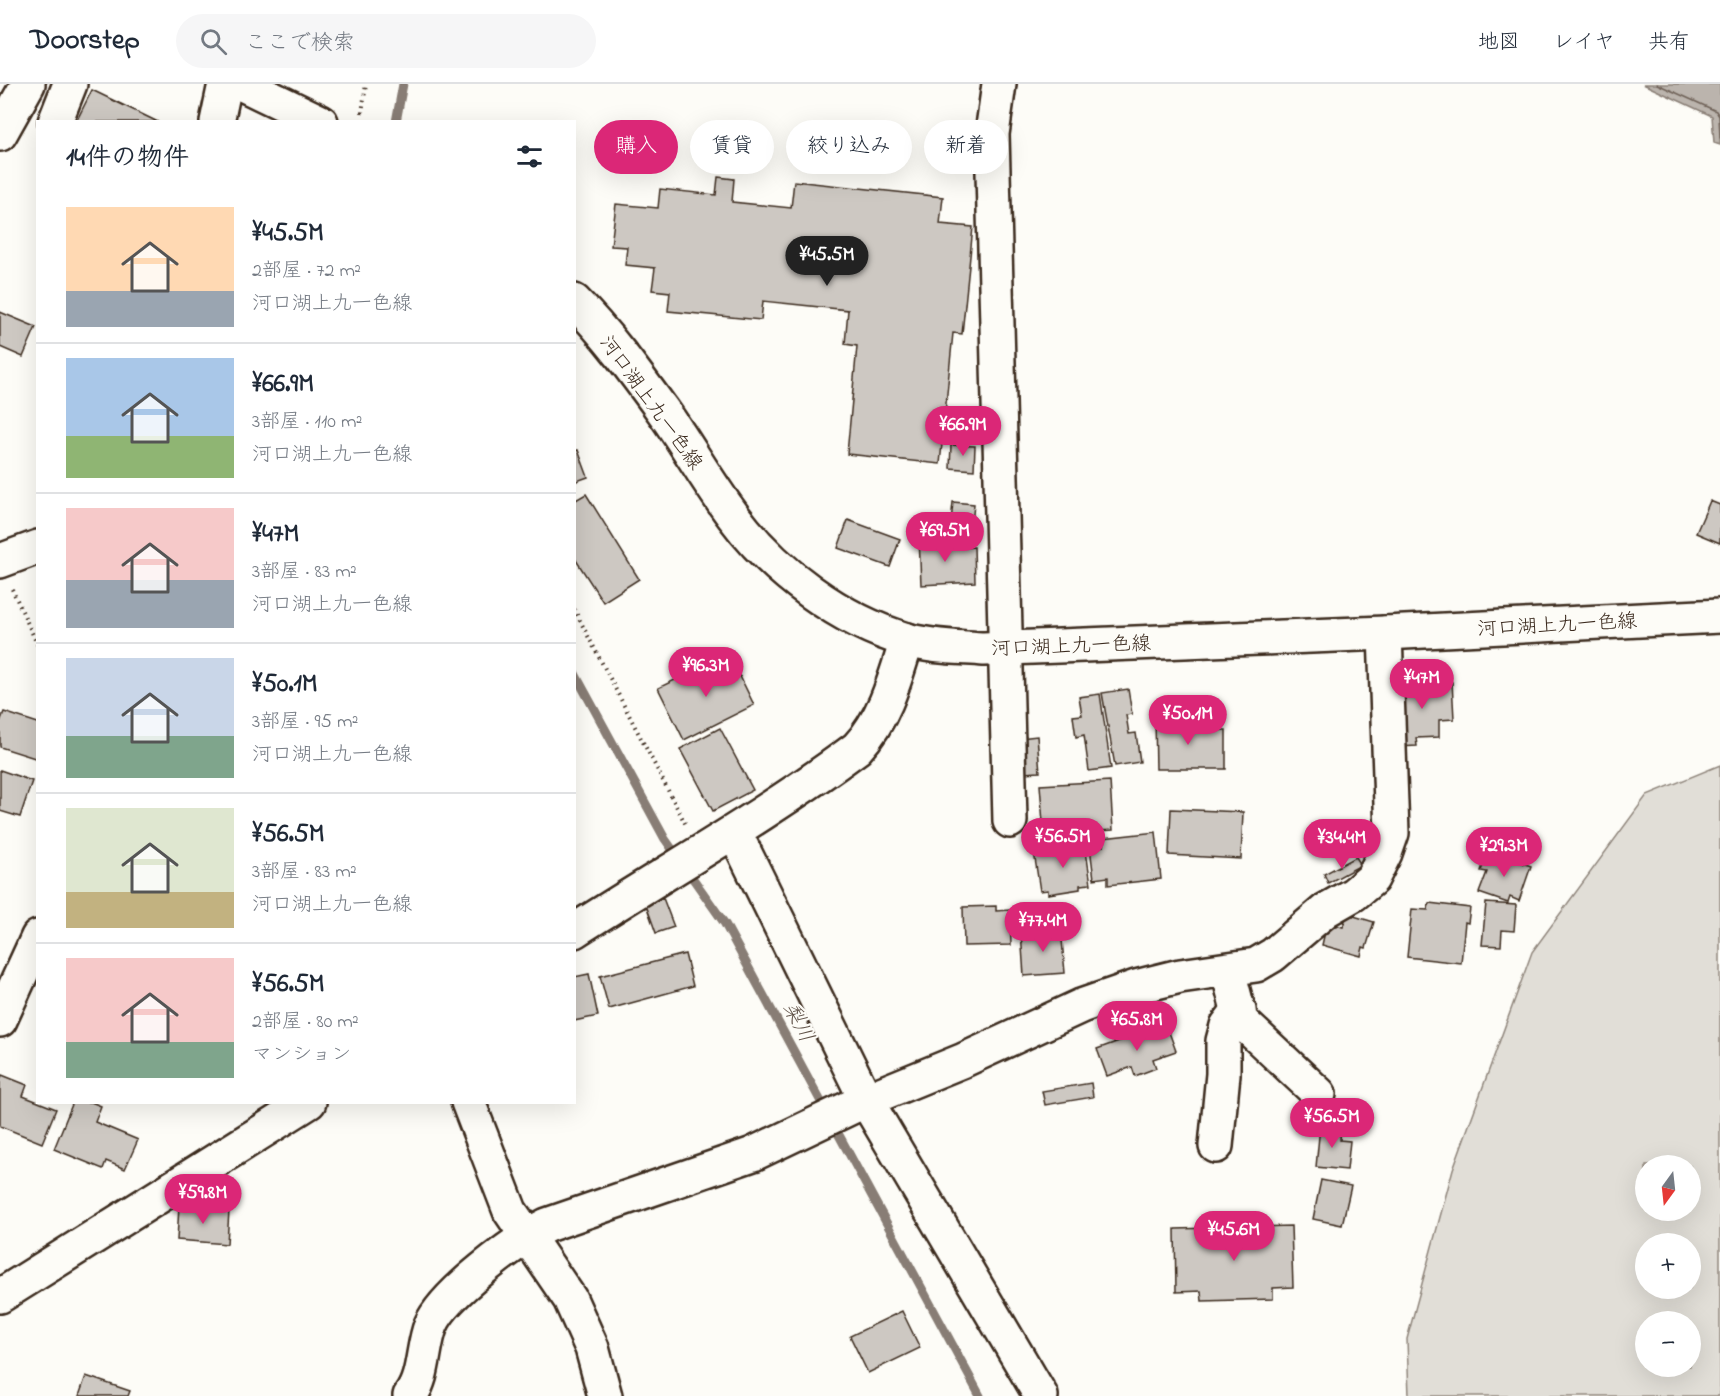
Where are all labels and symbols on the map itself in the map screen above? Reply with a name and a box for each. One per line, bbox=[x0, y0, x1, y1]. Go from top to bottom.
pin: ¥45.5M bbox=[778, 236, 876, 287]
street label: 河口湖上九一色線 bbox=[591, 330, 709, 477]
pin: ¥66.9M bbox=[914, 406, 1012, 457]
pin: ¥69.5M bbox=[896, 512, 994, 563]
street label: 河口湖上九一色線 bbox=[1476, 608, 1638, 645]
street label: 河口湖上九一色線 bbox=[991, 630, 1152, 665]
pin: ¥96.3M bbox=[657, 647, 755, 698]
pin: ¥47M bbox=[1386, 659, 1458, 710]
pin: ¥50.1M bbox=[1139, 695, 1237, 746]
pin: ¥56.5M bbox=[1014, 818, 1112, 869]
pin: ¥34.4M bbox=[1293, 819, 1391, 870]
pin: ¥29.3M bbox=[1455, 827, 1553, 878]
pin: ¥77.4M bbox=[994, 902, 1092, 953]
water label: 梨川 bbox=[774, 997, 820, 1049]
pin: ¥65.8M bbox=[1088, 1001, 1186, 1052]
pin: ¥56.5M bbox=[1283, 1098, 1381, 1149]
north arrow bbox=[1635, 1155, 1701, 1221]
pin: ¥59.8M bbox=[154, 1174, 252, 1225]
pin: ¥45.6M bbox=[1185, 1211, 1283, 1262]

